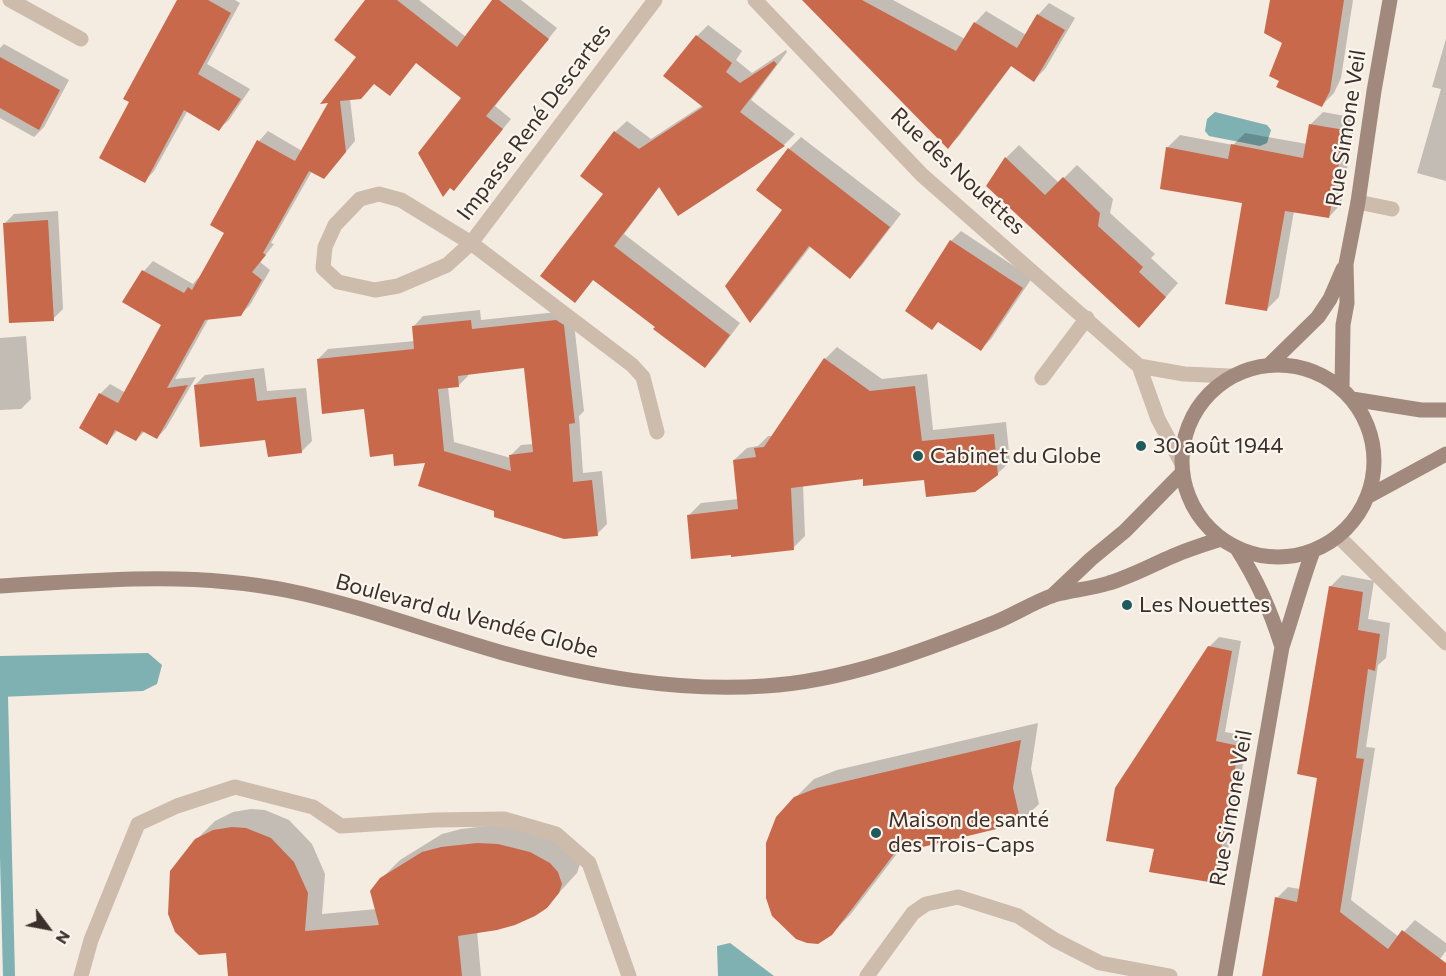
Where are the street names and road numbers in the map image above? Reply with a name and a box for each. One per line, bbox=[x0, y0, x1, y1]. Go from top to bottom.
street label: Impasse René Descartes bbox=[451, 19, 617, 225]
street label: Rue Simone Veil bbox=[1321, 48, 1371, 208]
street label: Rue des Nouettes bbox=[885, 102, 1031, 240]
street label: Boulevard du Vendée Globe bbox=[333, 568, 601, 664]
street label: Rue Simone Veil bbox=[1204, 728, 1258, 888]

